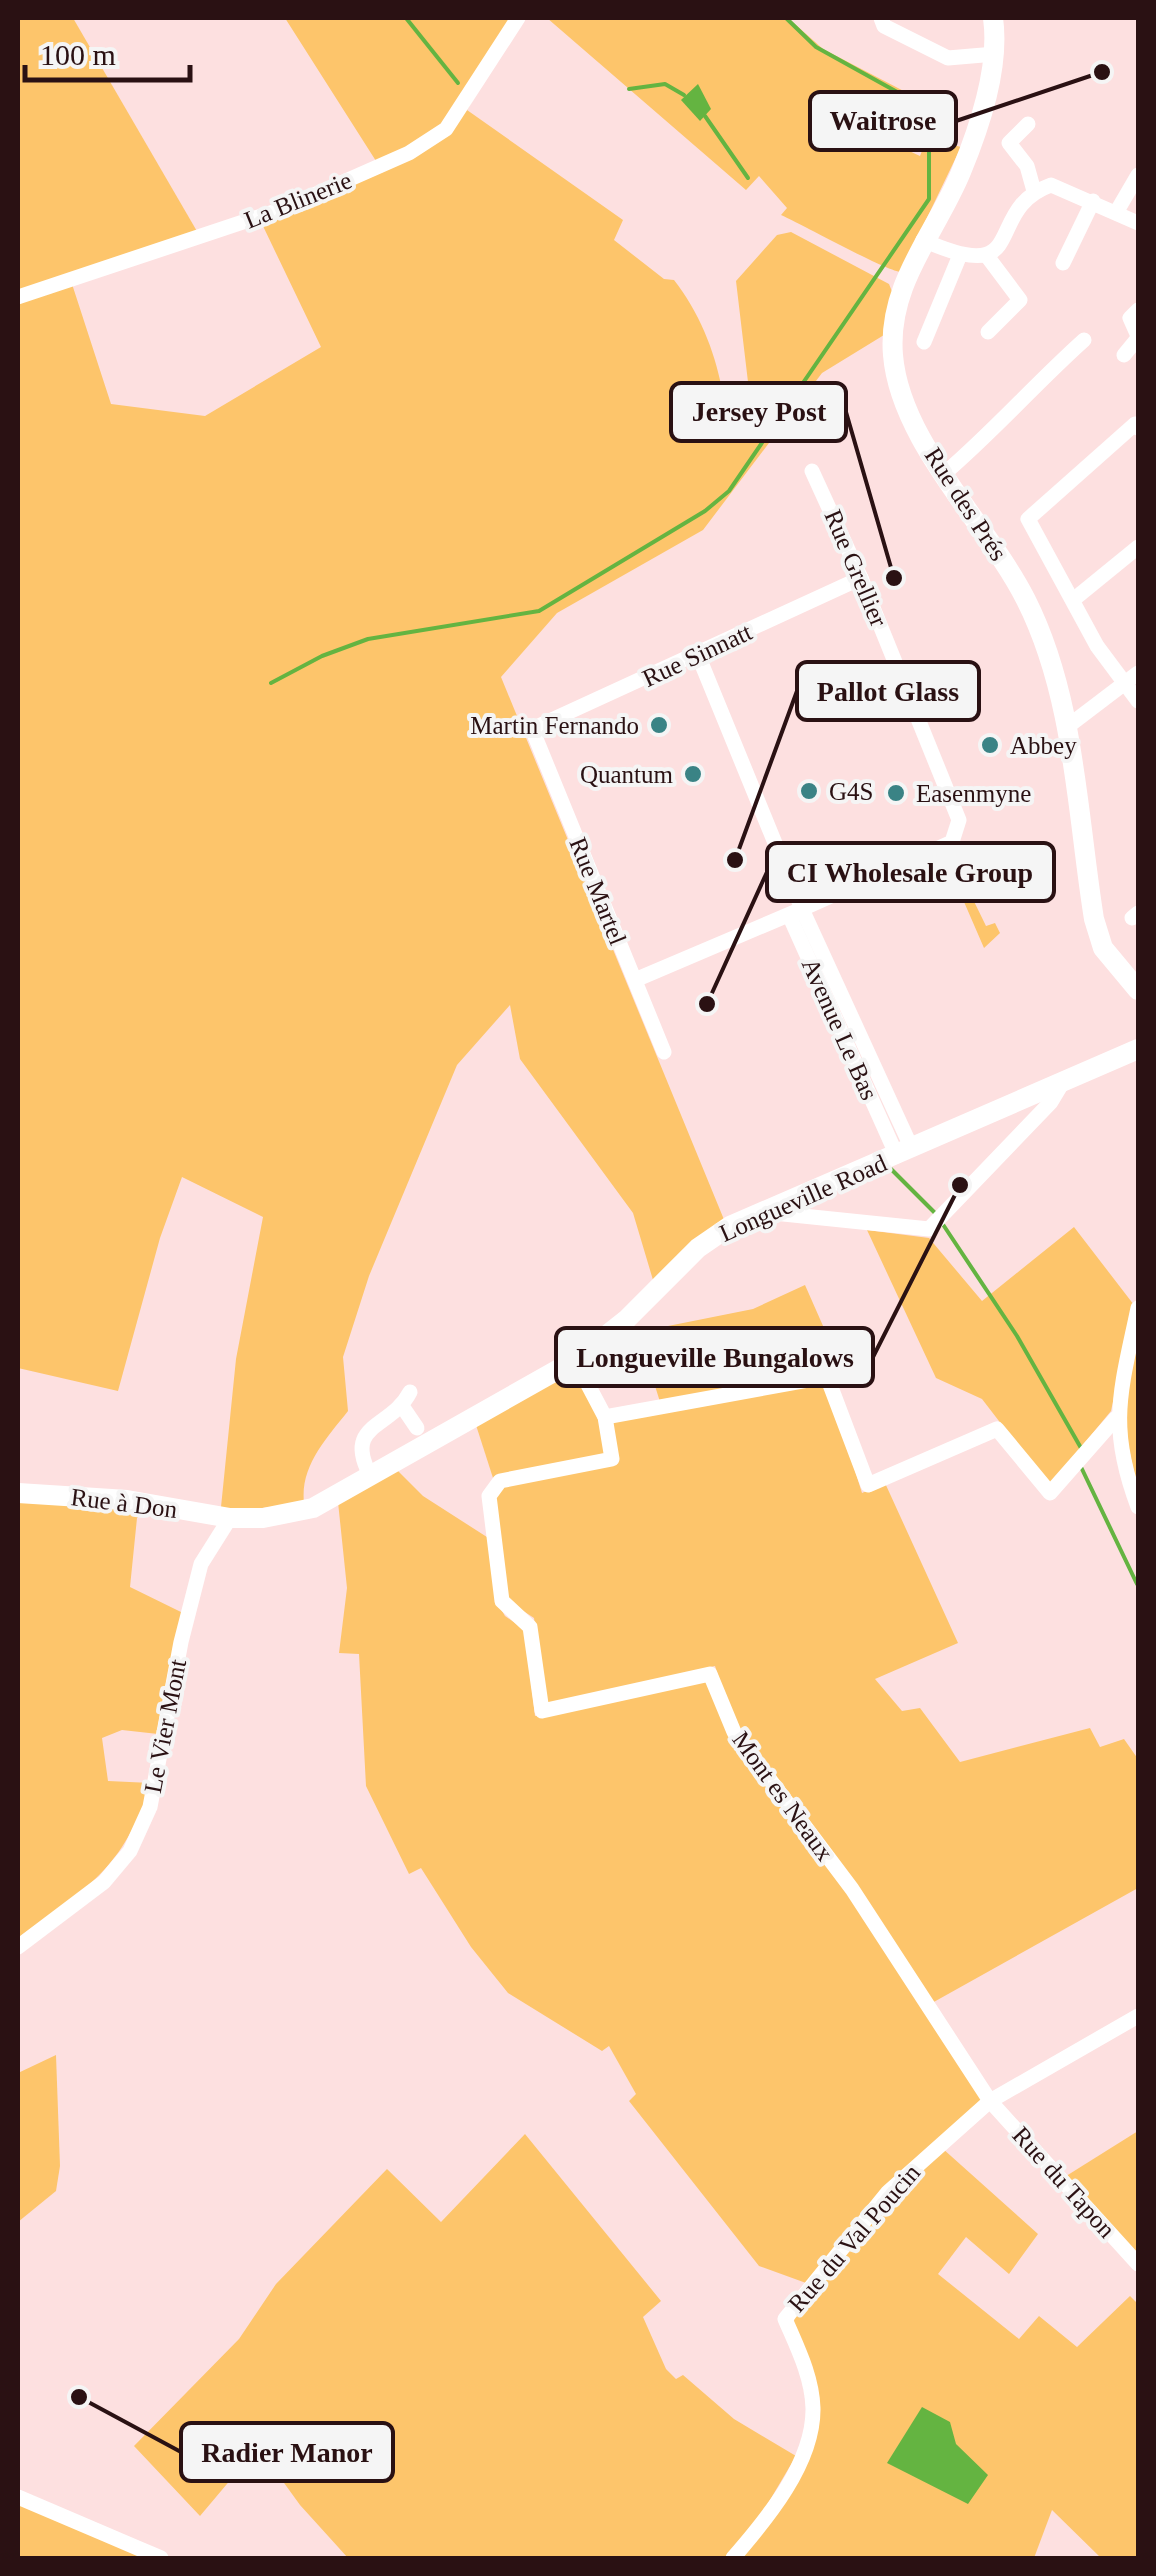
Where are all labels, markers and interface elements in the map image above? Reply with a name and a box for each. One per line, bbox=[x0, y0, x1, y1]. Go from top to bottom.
scale bar bbox=[25, 20, 190, 82]
text: 100 m bbox=[40, 38, 116, 71]
callout: Waitrose bbox=[810, 92, 956, 150]
text: Waitrose bbox=[830, 105, 936, 136]
street label: La Blinerie bbox=[240, 166, 356, 234]
callout: Jersey Post bbox=[671, 383, 846, 441]
text: Jersey Post bbox=[692, 396, 827, 427]
street label: Rue des Prés bbox=[920, 442, 1012, 566]
street label: Rue Grellier bbox=[819, 506, 893, 631]
street label: Rue Sinnatt bbox=[638, 618, 756, 692]
callout: Pallot Glass bbox=[797, 662, 979, 720]
text: Pallot Glass bbox=[817, 676, 959, 707]
place label: Martin Fernando bbox=[470, 712, 639, 739]
marker: Martin Fernando bbox=[648, 714, 670, 736]
place label: Abbey bbox=[1010, 732, 1077, 759]
marker: Abbey bbox=[979, 734, 1001, 756]
place label: Quantum bbox=[580, 761, 674, 788]
marker: Quantum bbox=[682, 763, 704, 785]
place label: G4S bbox=[829, 778, 873, 805]
marker: G4S bbox=[798, 780, 820, 802]
place label: Easenmyne bbox=[916, 780, 1031, 807]
marker: Easenmyne bbox=[885, 782, 907, 804]
street label: Rue Martel bbox=[564, 833, 632, 949]
callout: CI Wholesale Group bbox=[767, 843, 1054, 901]
text: CI Wholesale Group bbox=[787, 857, 1033, 888]
street label: Avenue Le Bas bbox=[797, 954, 883, 1104]
street label: Longueville Road bbox=[715, 1149, 891, 1247]
callout: Longueville Bungalows bbox=[556, 1328, 873, 1386]
text: Longueville Bungalows bbox=[576, 1342, 854, 1373]
street label: Rue à Don bbox=[69, 1483, 179, 1523]
street label: Le Vier Mont bbox=[139, 1657, 191, 1795]
street label: Mont es Neaux bbox=[727, 1726, 839, 1866]
street label: Rue du Tapon bbox=[1007, 2121, 1121, 2243]
street label: Rue du Val Poucin bbox=[783, 2158, 926, 2317]
callout: Radier Manor bbox=[181, 2423, 393, 2481]
text: Radier Manor bbox=[201, 2437, 373, 2468]

